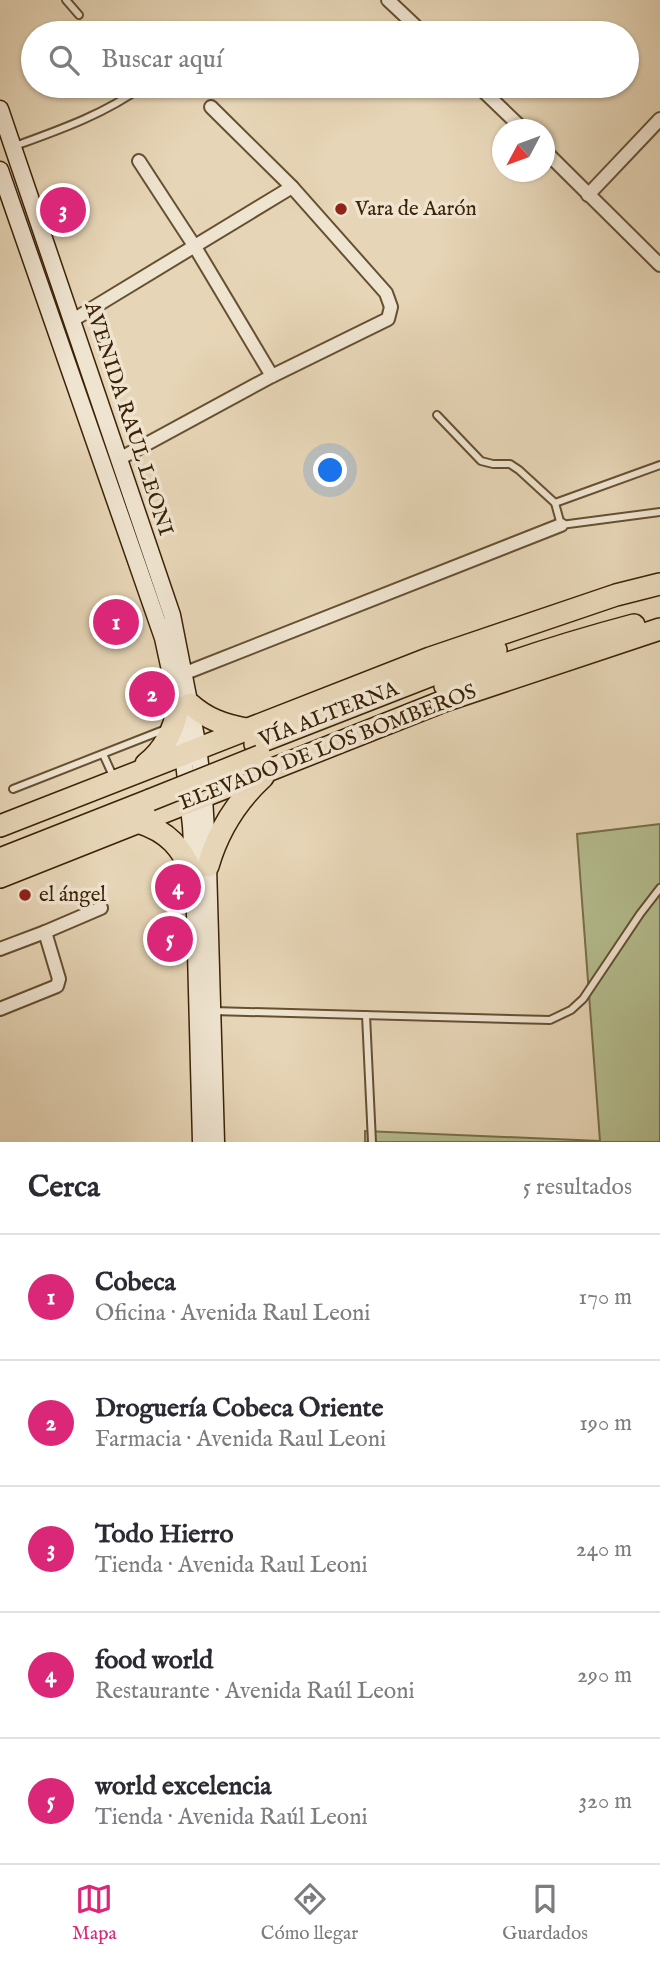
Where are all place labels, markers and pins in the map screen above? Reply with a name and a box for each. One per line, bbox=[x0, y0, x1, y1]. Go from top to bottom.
pin: 3 bbox=[40, 184, 86, 236]
place label: Vara de Aarón bbox=[354, 196, 477, 223]
marker: Vara de Aarón bbox=[333, 201, 349, 217]
pin: 1 bbox=[93, 596, 139, 648]
pin: 2 bbox=[129, 668, 175, 720]
pin: 4 bbox=[155, 861, 201, 913]
place label: el ángel bbox=[39, 882, 106, 909]
marker: el ángel bbox=[17, 887, 33, 903]
pin: 5 bbox=[147, 913, 193, 965]

